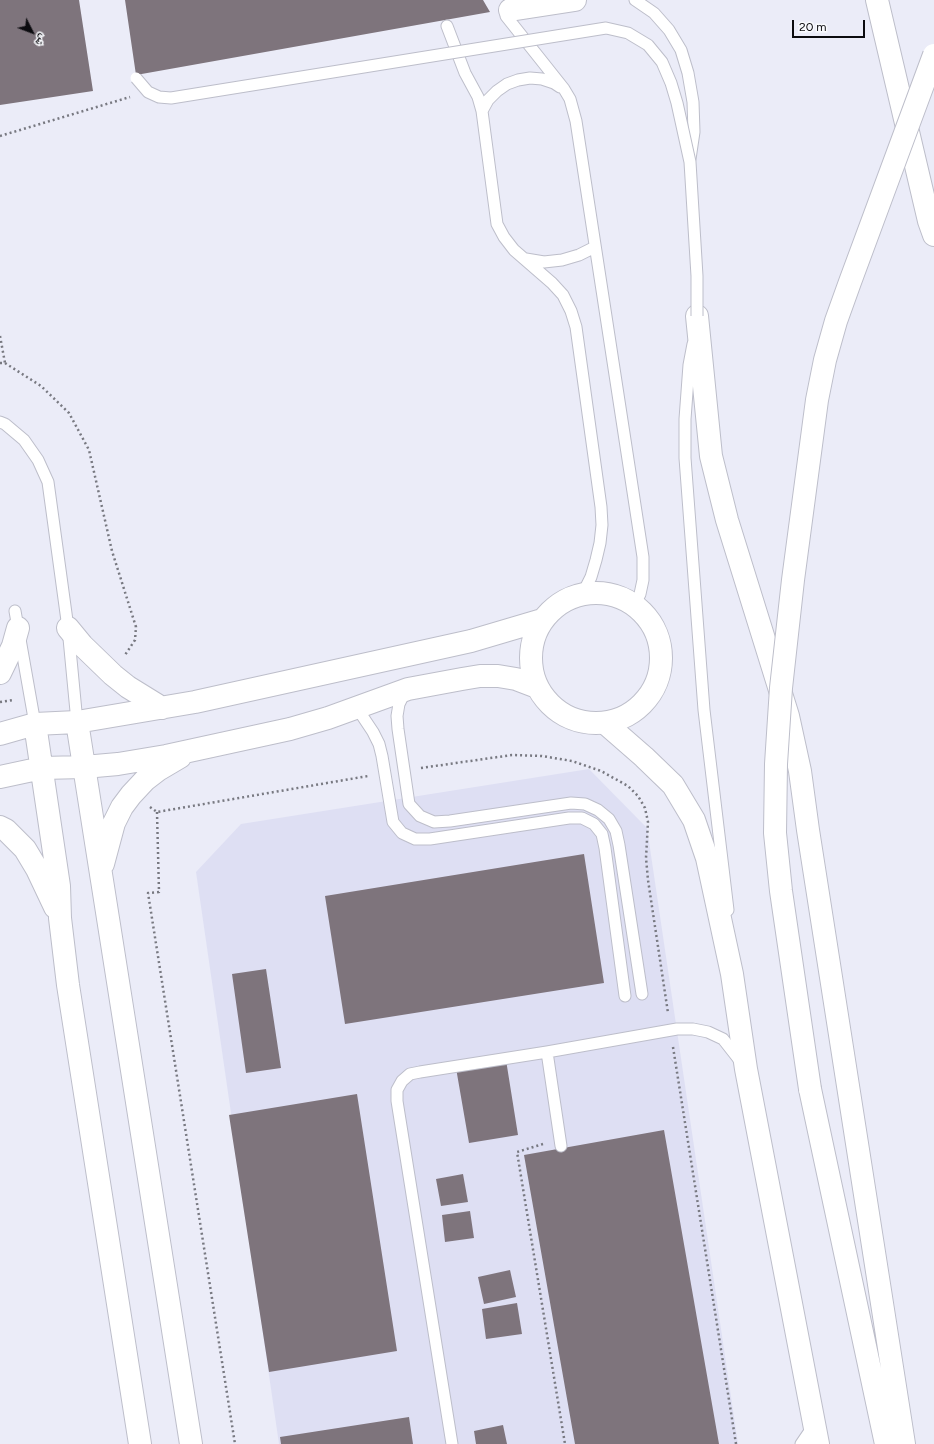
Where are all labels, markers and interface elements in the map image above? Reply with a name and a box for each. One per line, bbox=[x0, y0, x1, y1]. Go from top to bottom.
north arrow bbox=[12, 12, 52, 52]
scale bar bbox=[794, 12, 867, 38]
text: 20 m bbox=[799, 20, 827, 34]
text: ش bbox=[33, 32, 50, 49]

